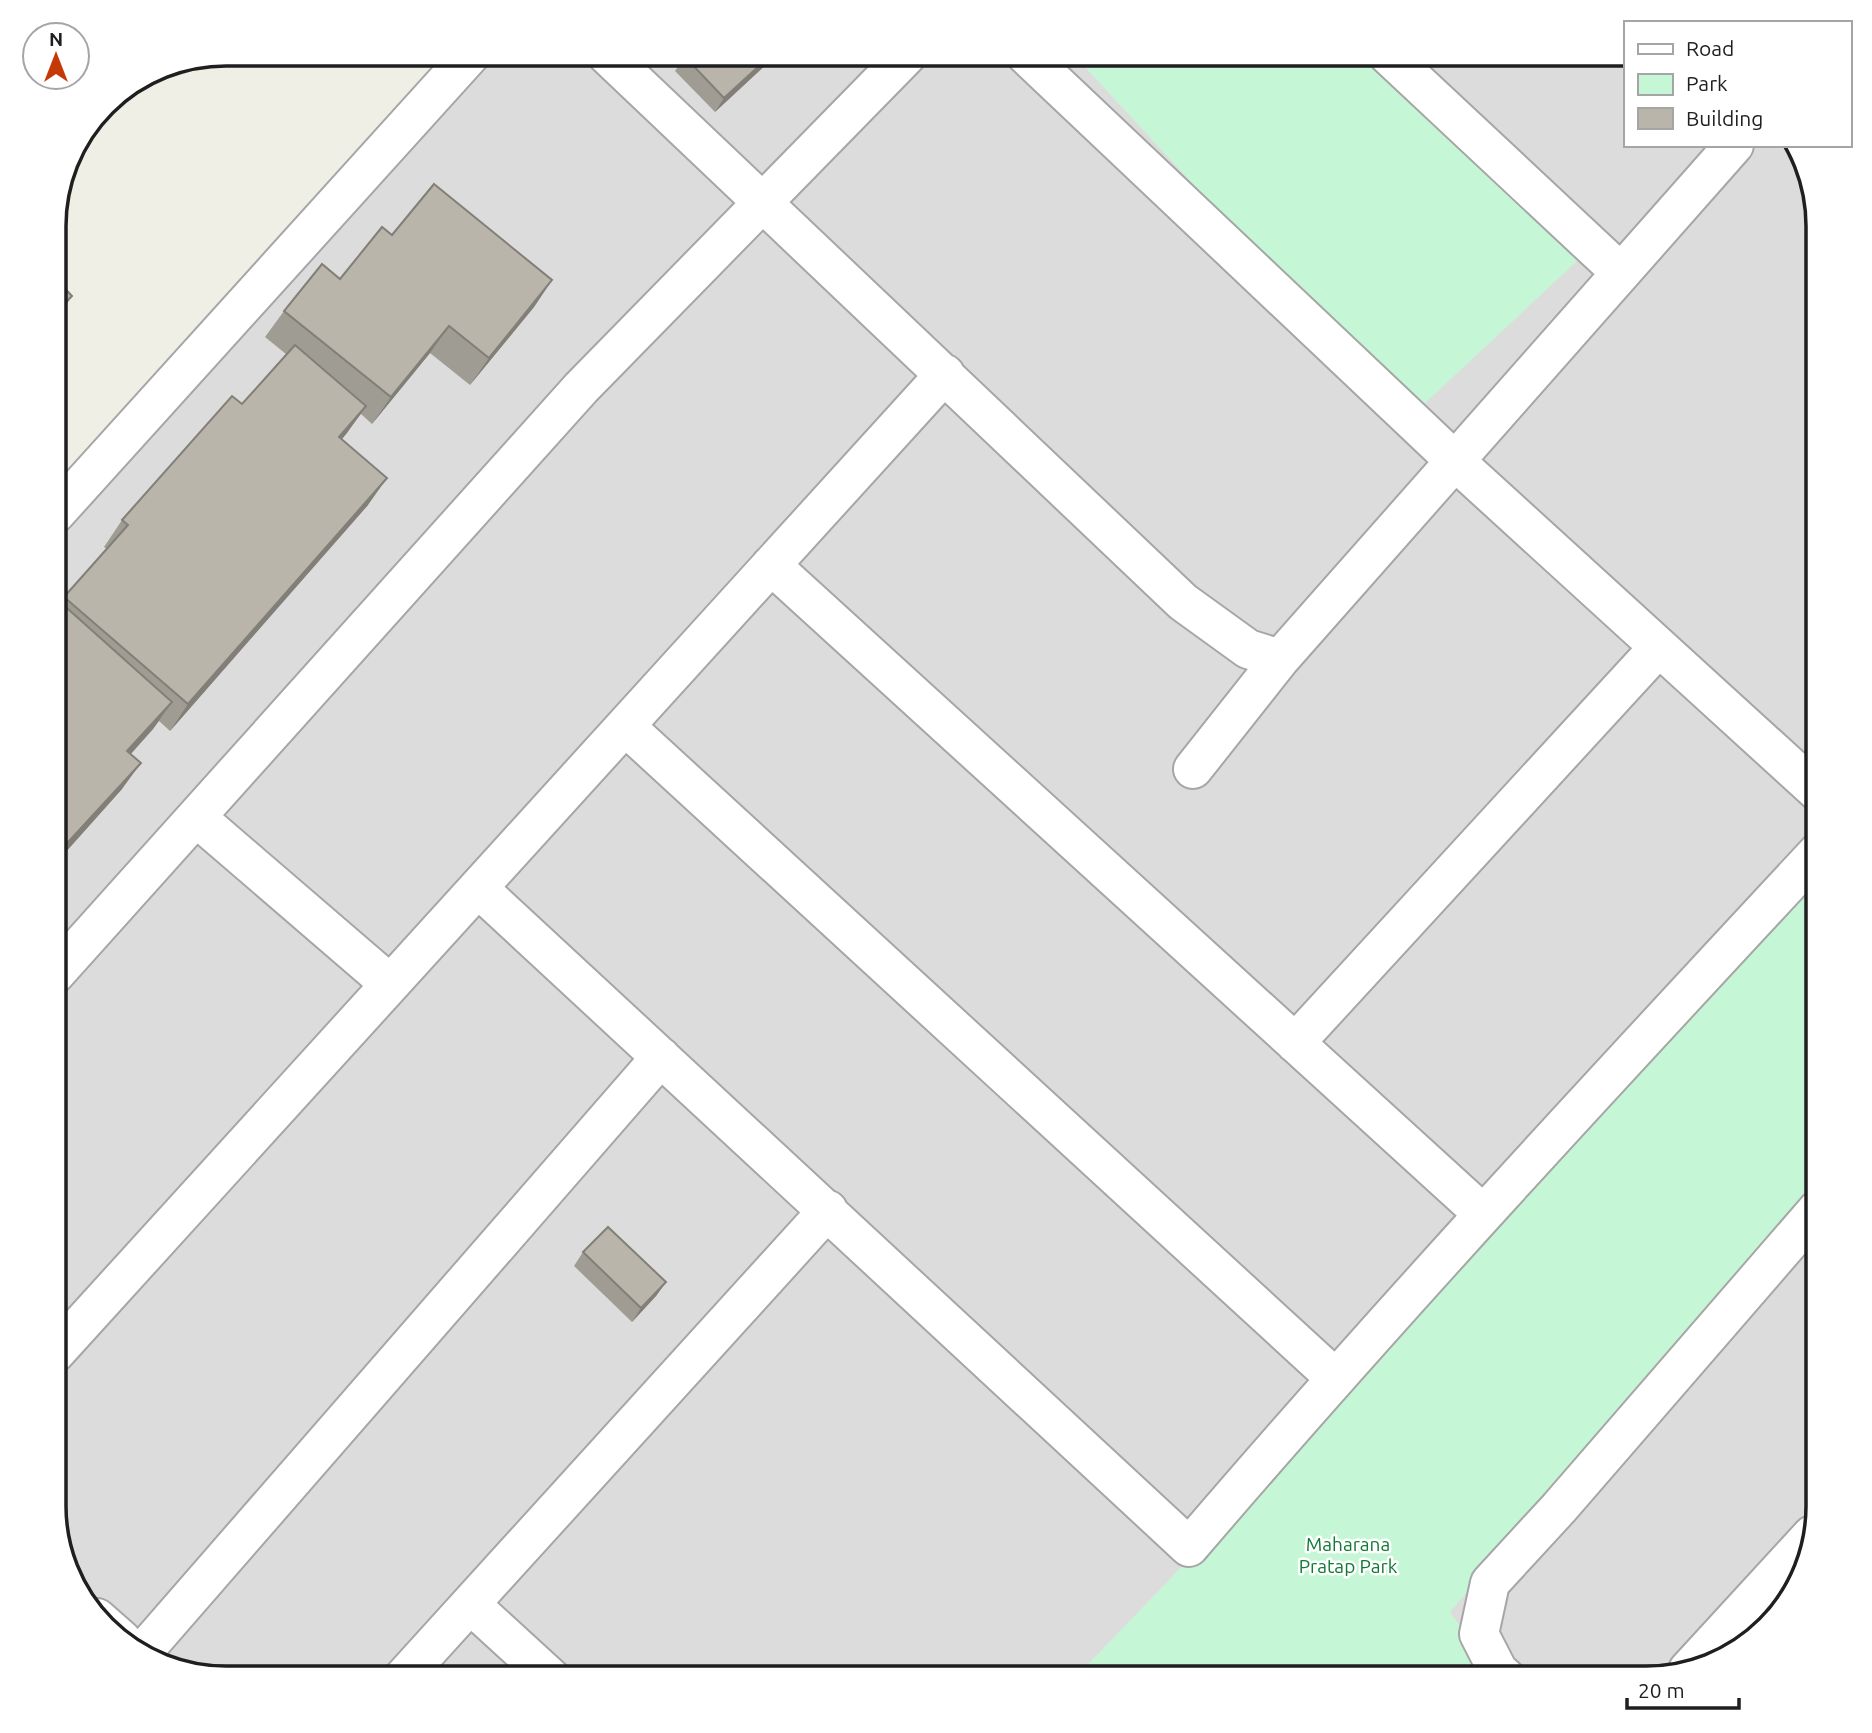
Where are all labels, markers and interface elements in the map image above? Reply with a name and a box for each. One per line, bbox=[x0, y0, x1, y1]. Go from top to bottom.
north arrow bbox=[21, 21, 91, 91]
legend bbox=[1624, 21, 1851, 147]
text: N bbox=[49, 28, 63, 50]
text: Road bbox=[1686, 36, 1734, 60]
text: Park bbox=[1686, 71, 1728, 95]
text: Building bbox=[1686, 106, 1763, 130]
park label: Maharana Pratap Park bbox=[1299, 1533, 1398, 1577]
scale bar bbox=[1627, 1666, 1739, 1710]
text: 20 m bbox=[1638, 1678, 1685, 1702]

